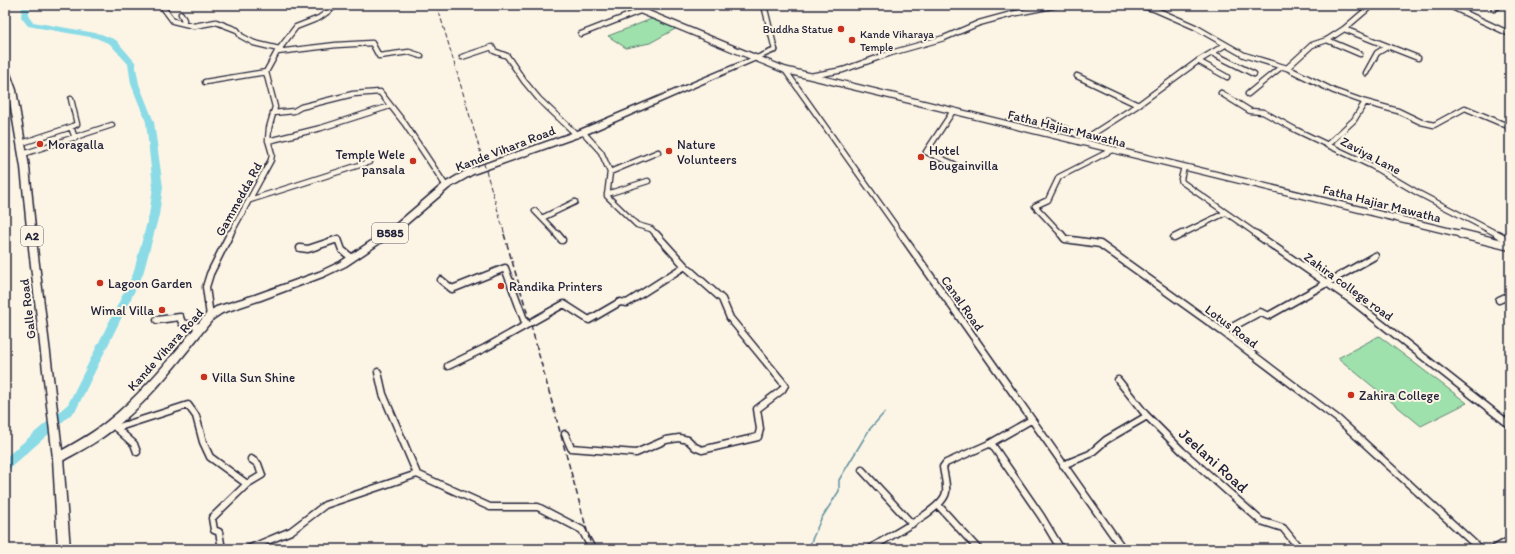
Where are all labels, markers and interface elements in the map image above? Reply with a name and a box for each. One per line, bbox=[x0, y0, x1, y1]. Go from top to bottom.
place label: Buddha Statue bbox=[763, 23, 833, 36]
marker: Buddha Statue bbox=[836, 24, 846, 34]
place label: Kande Viharaya Temple bbox=[860, 28, 934, 54]
marker: Kande Viharaya Temple bbox=[847, 35, 857, 45]
street label: Fatha Hajiar Mawatha bbox=[1006, 107, 1128, 151]
street label: Kande Vihara Road bbox=[453, 122, 557, 174]
street label: Zaviya Lane bbox=[1338, 133, 1403, 178]
place label: Moragalla bbox=[48, 137, 104, 152]
place label: Nature Volunteers bbox=[677, 137, 737, 167]
marker: Moragalla bbox=[35, 139, 45, 149]
place label: Hotel Bougainvilla bbox=[929, 143, 999, 173]
marker: Nature Volunteers bbox=[664, 146, 674, 156]
place label: Temple Wele pansala bbox=[335, 147, 405, 177]
marker: Hotel Bougainvilla bbox=[916, 152, 926, 162]
marker: Temple Wele pansala bbox=[408, 156, 418, 166]
street label: Gammedda Rd bbox=[212, 160, 265, 239]
street label: Fatha Hajiar Mawatha bbox=[1321, 182, 1443, 226]
road number: B585 bbox=[372, 223, 408, 243]
road number: A2 bbox=[21, 226, 43, 246]
street label: Zahira college road bbox=[1301, 249, 1396, 324]
street label: Canal Road bbox=[938, 273, 987, 334]
place label: Lagoon Garden bbox=[108, 276, 192, 291]
street label: Galle Road bbox=[16, 278, 39, 340]
marker: Lagoon Garden bbox=[95, 278, 105, 288]
place label: Randika Printers bbox=[509, 279, 603, 294]
marker: Randika Printers bbox=[496, 281, 506, 291]
street label: Lotus Road bbox=[1202, 302, 1261, 351]
place label: Wimal Villa bbox=[91, 303, 154, 318]
street label: Kande Vihara Road bbox=[124, 305, 206, 394]
marker: Wimal Villa bbox=[157, 305, 167, 315]
place label: Villa Sun Shine bbox=[212, 370, 295, 385]
marker: Villa Sun Shine bbox=[199, 372, 209, 382]
place label: Zahira College bbox=[1359, 388, 1439, 403]
marker: Zahira College bbox=[1346, 390, 1356, 400]
street label: Jeelani Road bbox=[1175, 424, 1253, 497]

